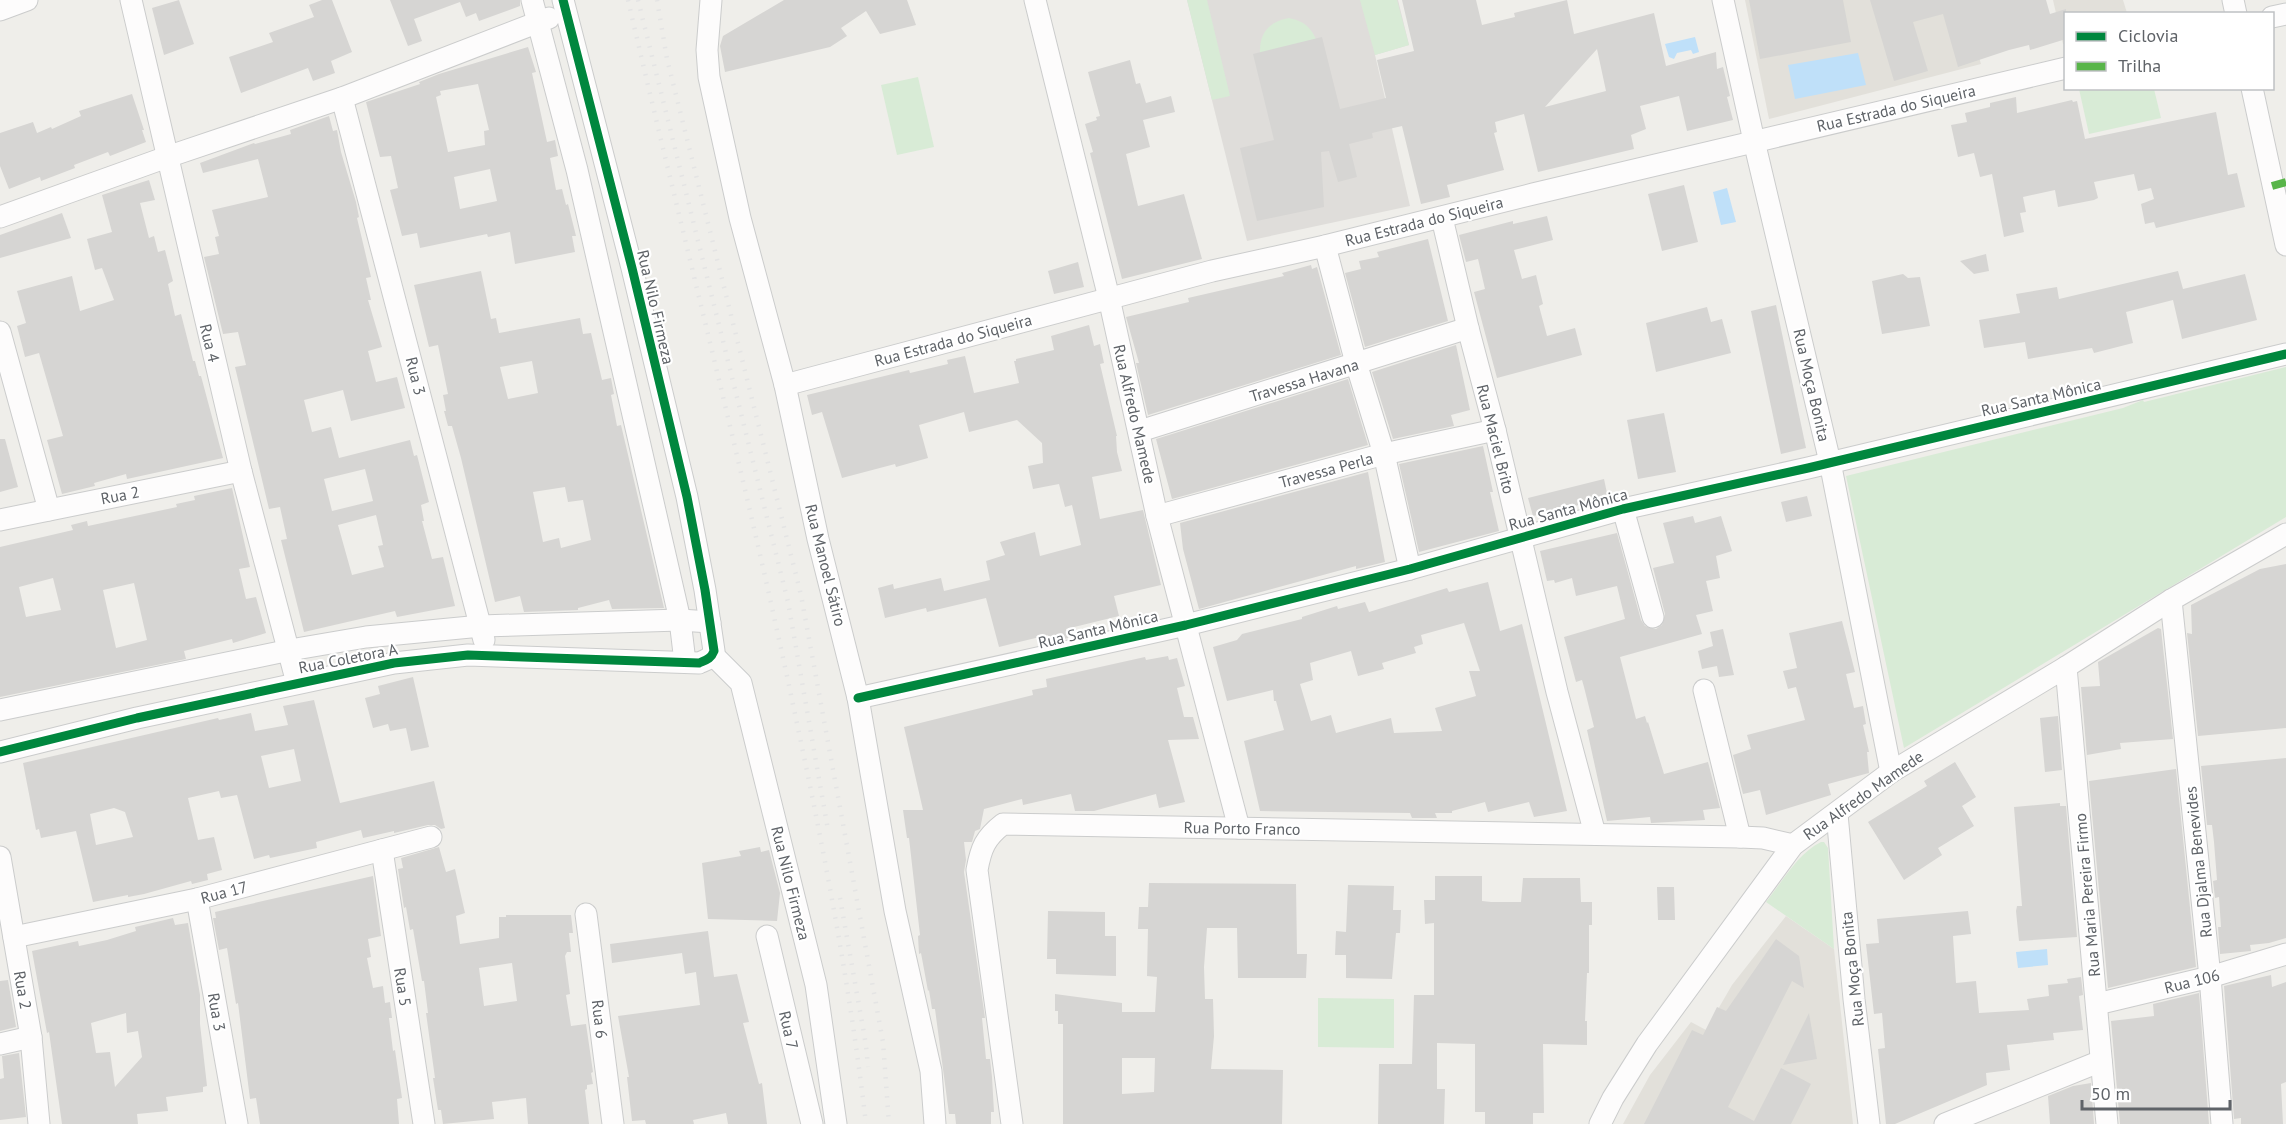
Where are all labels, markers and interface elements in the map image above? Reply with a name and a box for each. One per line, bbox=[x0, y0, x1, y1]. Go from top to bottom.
legend bbox=[2064, 12, 2274, 90]
text: Ciclovia bbox=[2118, 24, 2178, 47]
text: Trilha bbox=[2118, 54, 2161, 77]
street label: Rua Estrada do Siqueira bbox=[1815, 80, 1977, 136]
street label: Rua Estrada do Siqueira bbox=[1343, 192, 1505, 250]
street label: Rua Nilo Firmeza bbox=[633, 248, 679, 366]
street label: Rua Estrada do Siqueira bbox=[872, 309, 1034, 371]
street label: Rua 4 bbox=[196, 322, 224, 365]
street label: Rua Moça Bonita bbox=[1789, 327, 1835, 443]
street label: Rua Alfredo Mamede bbox=[1109, 342, 1161, 486]
street label: Travessa Havana bbox=[1247, 354, 1361, 406]
street label: Rua 3 bbox=[402, 355, 430, 397]
street label: Rua Santa Mônica bbox=[1979, 373, 2103, 421]
street label: Rua Maciel Brito bbox=[1473, 382, 1519, 496]
street label: Travessa Perla bbox=[1277, 448, 1375, 492]
street label: Rua 2 bbox=[99, 481, 141, 509]
street label: Rua Santa Mônica bbox=[1506, 483, 1630, 535]
street label: Rua Manoel Sátiro bbox=[801, 502, 851, 628]
street label: Rua Santa Mônica bbox=[1036, 605, 1160, 653]
street label: Rua Coletora A bbox=[297, 638, 400, 677]
street label: Rua Alfredo Mamede bbox=[1799, 746, 1927, 844]
street label: Rua Djalma Benevides bbox=[2180, 785, 2216, 939]
street label: Rua Maria Pereira Firmo bbox=[2070, 812, 2104, 978]
street label: Rua Porto Franco bbox=[1183, 817, 1301, 839]
street label: Rua Nilo Firmeza bbox=[767, 824, 815, 942]
street label: Rua 17 bbox=[198, 876, 250, 908]
street label: Rua Moça Bonita bbox=[1836, 911, 1868, 1027]
street label: Rua 106 bbox=[2162, 964, 2222, 998]
street label: Rua 5 bbox=[390, 966, 416, 1008]
street label: Rua 2 bbox=[10, 969, 36, 1011]
street label: Rua 3 bbox=[204, 991, 230, 1033]
street label: Rua 6 bbox=[588, 998, 612, 1040]
street label: Rua 7 bbox=[775, 1009, 803, 1051]
scale bar bbox=[2082, 1073, 2230, 1111]
text: 50 m bbox=[2091, 1082, 2130, 1105]

